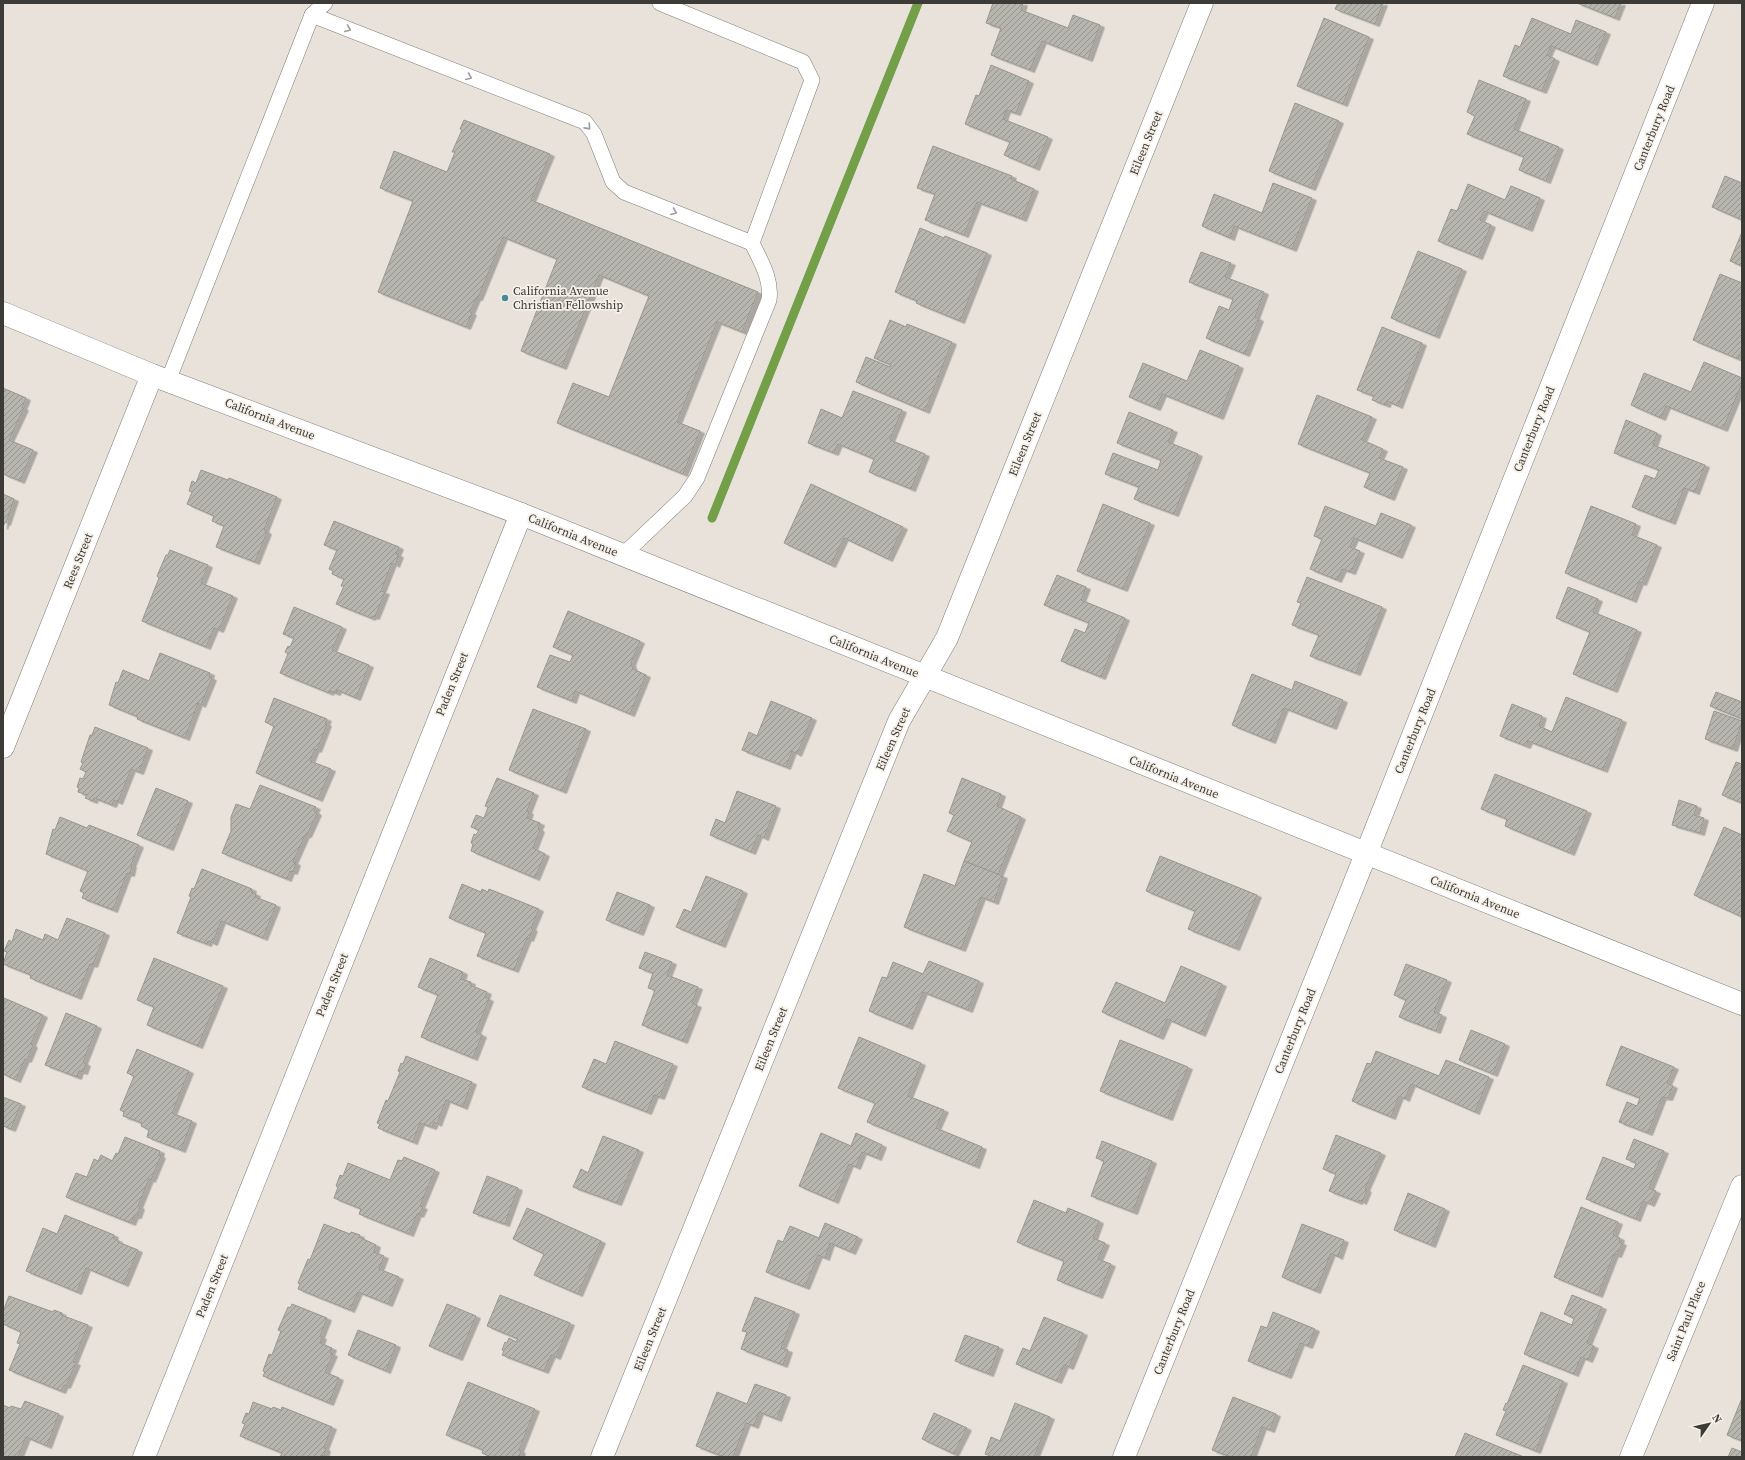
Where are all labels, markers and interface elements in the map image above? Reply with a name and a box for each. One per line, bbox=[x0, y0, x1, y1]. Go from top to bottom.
one-way arrow bbox=[345, 24, 352, 32]
one-way arrow bbox=[466, 72, 473, 80]
street label: Canterbury Road bbox=[1630, 83, 1679, 173]
street label: Eileen Street bbox=[1126, 109, 1166, 177]
one-way arrow bbox=[584, 122, 591, 130]
one-way arrow bbox=[670, 207, 678, 215]
place label: California Avenue Christian Fellowship bbox=[513, 283, 623, 313]
marker: California Avenue Christian Fellowship bbox=[500, 293, 510, 303]
street label: Canterbury Road bbox=[1510, 384, 1559, 474]
street label: California Avenue bbox=[222, 394, 318, 444]
street label: Eileen Street bbox=[1005, 410, 1045, 478]
street label: California Avenue bbox=[526, 510, 620, 560]
street label: Rees Street bbox=[60, 531, 96, 591]
street label: California Avenue bbox=[827, 631, 921, 681]
street label: Paden Street bbox=[432, 650, 472, 718]
street label: Canterbury Road bbox=[1391, 686, 1440, 776]
street label: Eileen Street bbox=[872, 705, 914, 773]
street label: California Avenue bbox=[1127, 752, 1221, 802]
street label: California Avenue bbox=[1428, 872, 1522, 922]
street label: Paden Street bbox=[312, 951, 352, 1019]
street label: Canterbury Road bbox=[1271, 986, 1320, 1076]
street label: Eileen Street bbox=[751, 1005, 791, 1073]
street label: Paden Street bbox=[192, 1252, 232, 1320]
street label: Saint Paul Place bbox=[1663, 1279, 1709, 1363]
street label: Canterbury Road bbox=[1150, 1287, 1199, 1377]
street label: Eileen Street bbox=[630, 1305, 670, 1373]
north arrow bbox=[1689, 1404, 1729, 1444]
text: N bbox=[1708, 1411, 1725, 1426]

